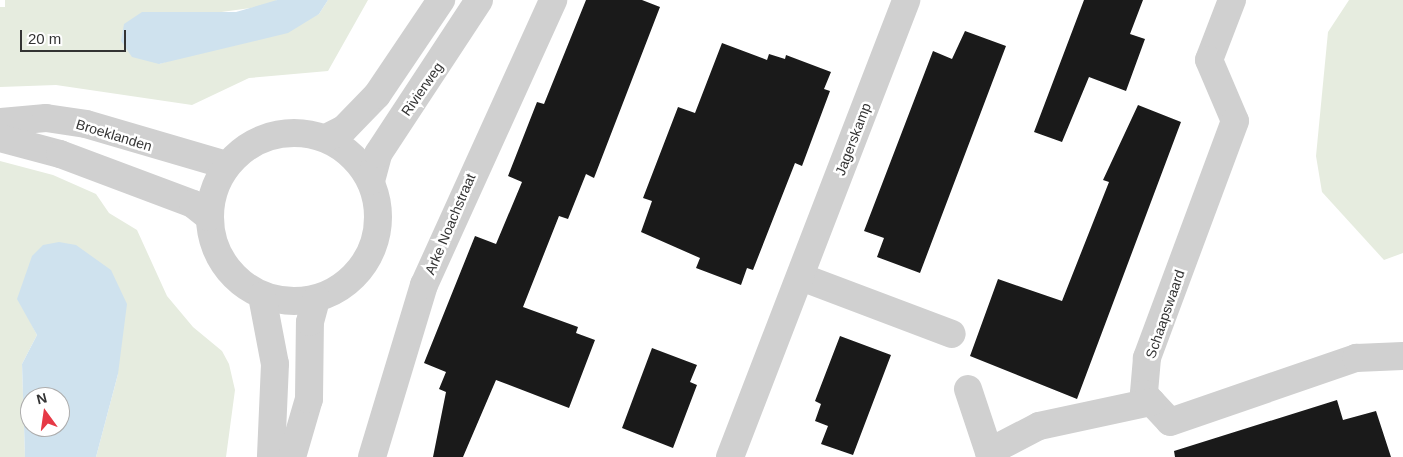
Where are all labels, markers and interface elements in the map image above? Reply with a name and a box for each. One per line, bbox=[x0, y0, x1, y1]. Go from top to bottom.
scale bar bbox=[22, 20, 129, 52]
text: 20 m bbox=[28, 30, 61, 47]
street label: Rivierweg bbox=[397, 59, 447, 119]
street label: Jagerskamp bbox=[831, 100, 875, 178]
street label: Broeklanden bbox=[74, 115, 154, 155]
street label: Arke Noachstraat bbox=[421, 171, 479, 277]
street label: Schaapswaard bbox=[1142, 267, 1188, 361]
north arrow bbox=[20, 387, 70, 437]
text: N bbox=[35, 389, 48, 407]

